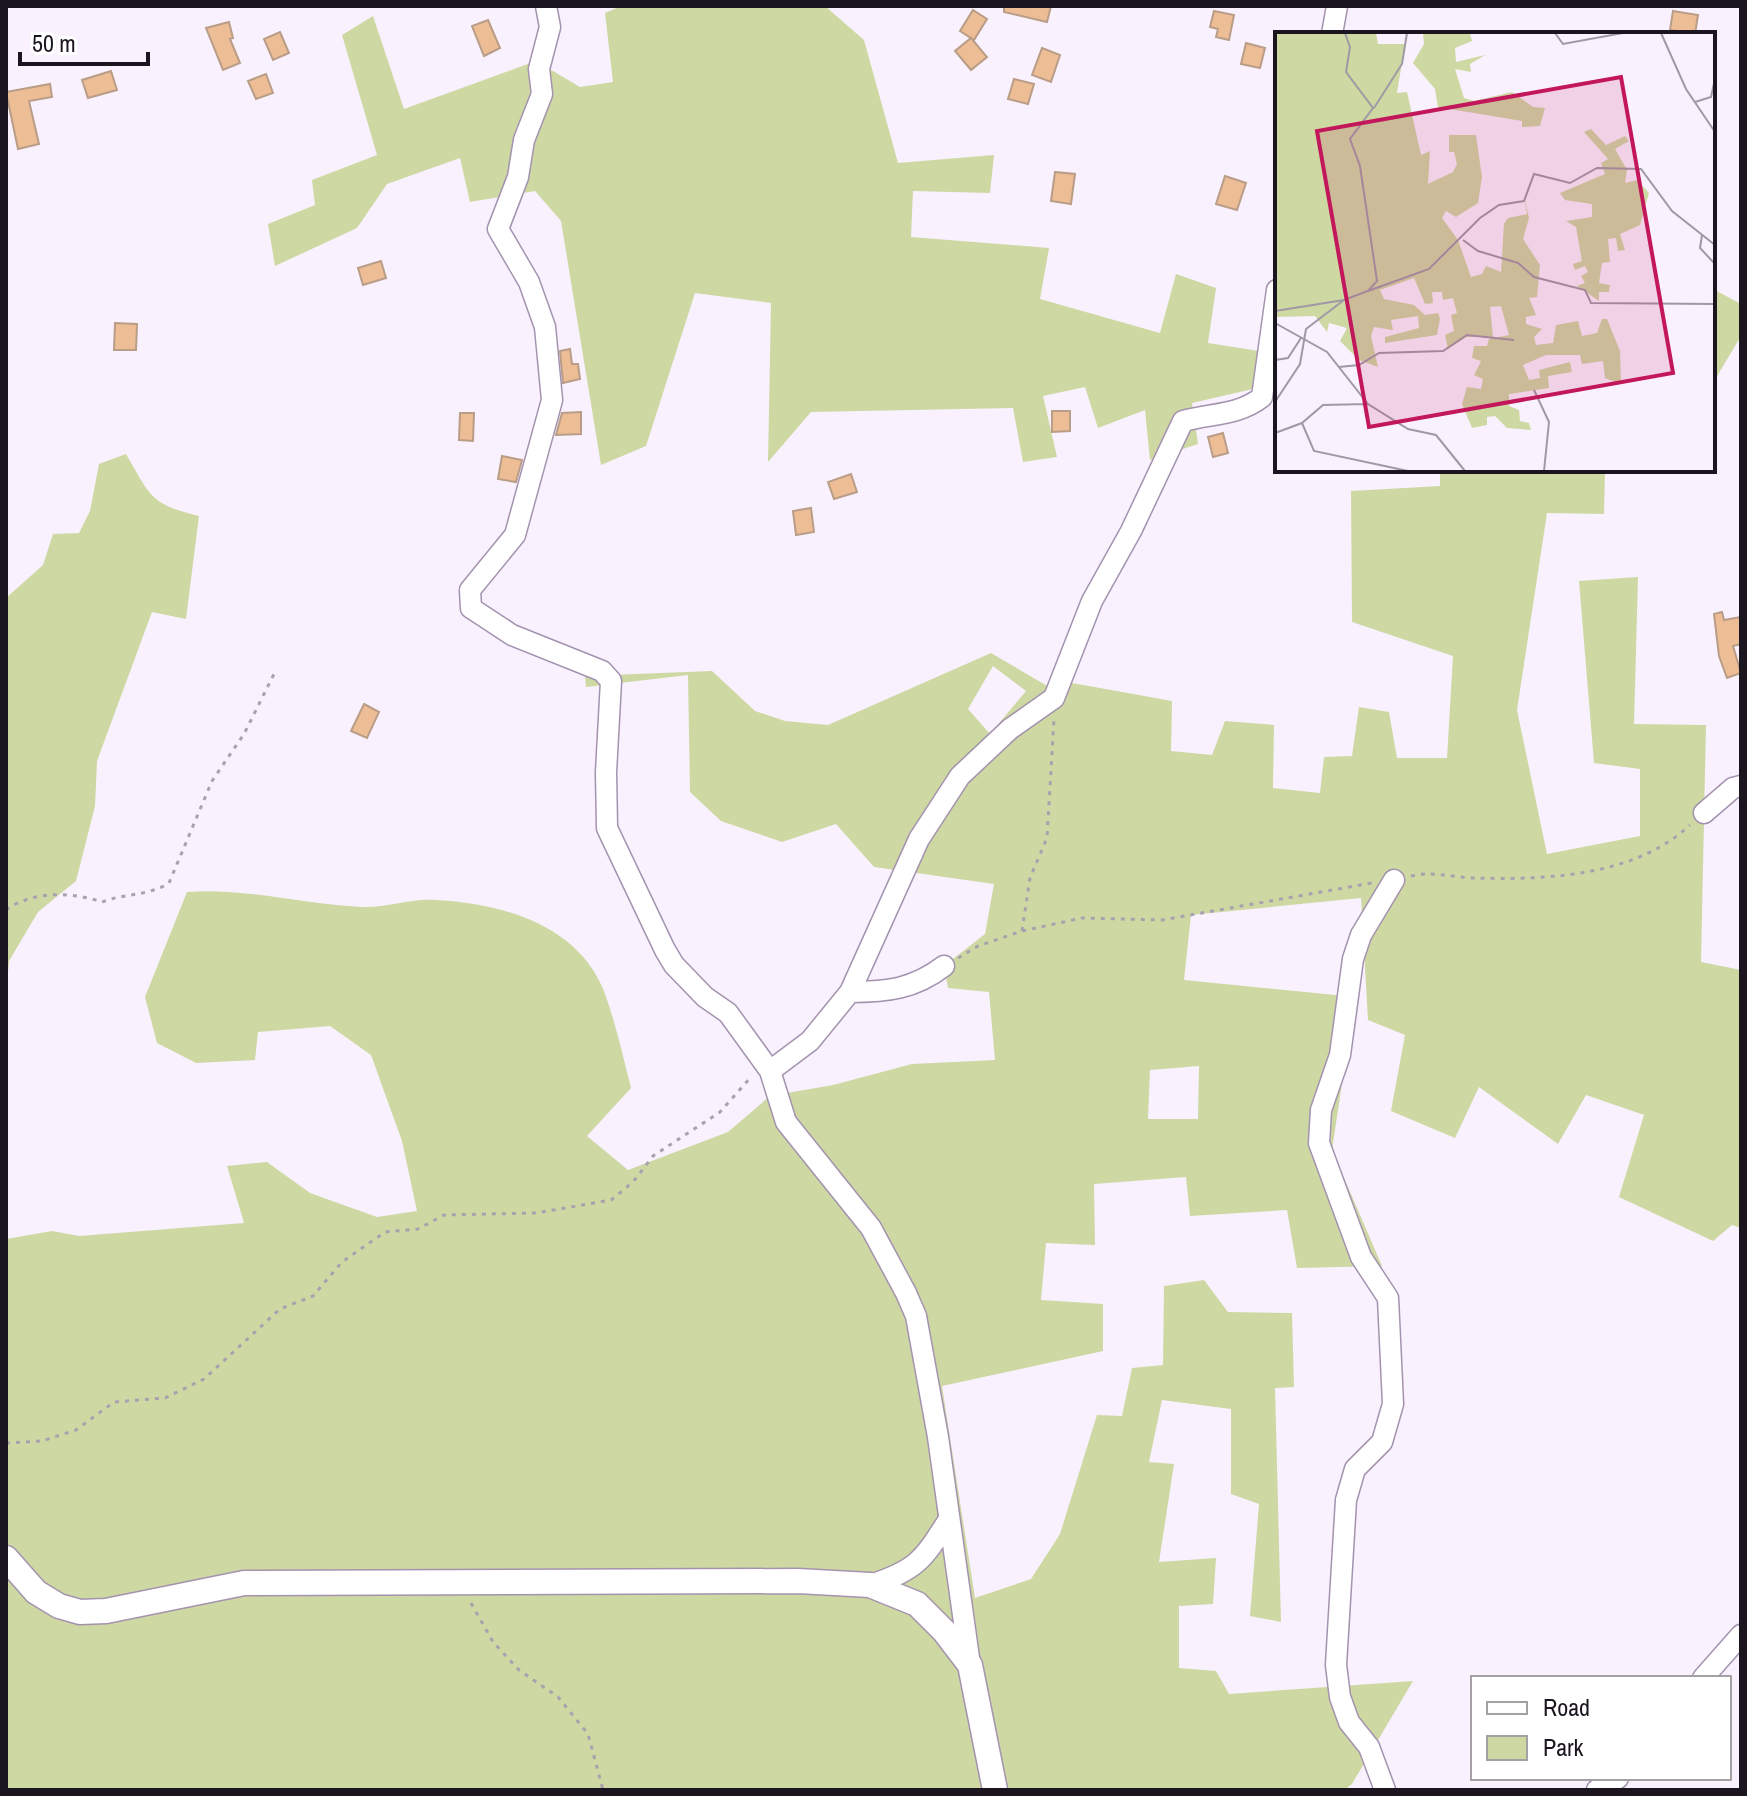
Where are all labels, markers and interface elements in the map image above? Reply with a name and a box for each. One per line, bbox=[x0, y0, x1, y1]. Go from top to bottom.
scale bar bbox=[20, 16, 148, 66]
text: 50 m bbox=[32, 27, 76, 59]
inset map bbox=[1275, 32, 1715, 472]
legend bbox=[1471, 1676, 1731, 1780]
text: Road bbox=[1543, 1691, 1590, 1723]
text: Park bbox=[1543, 1731, 1584, 1763]

